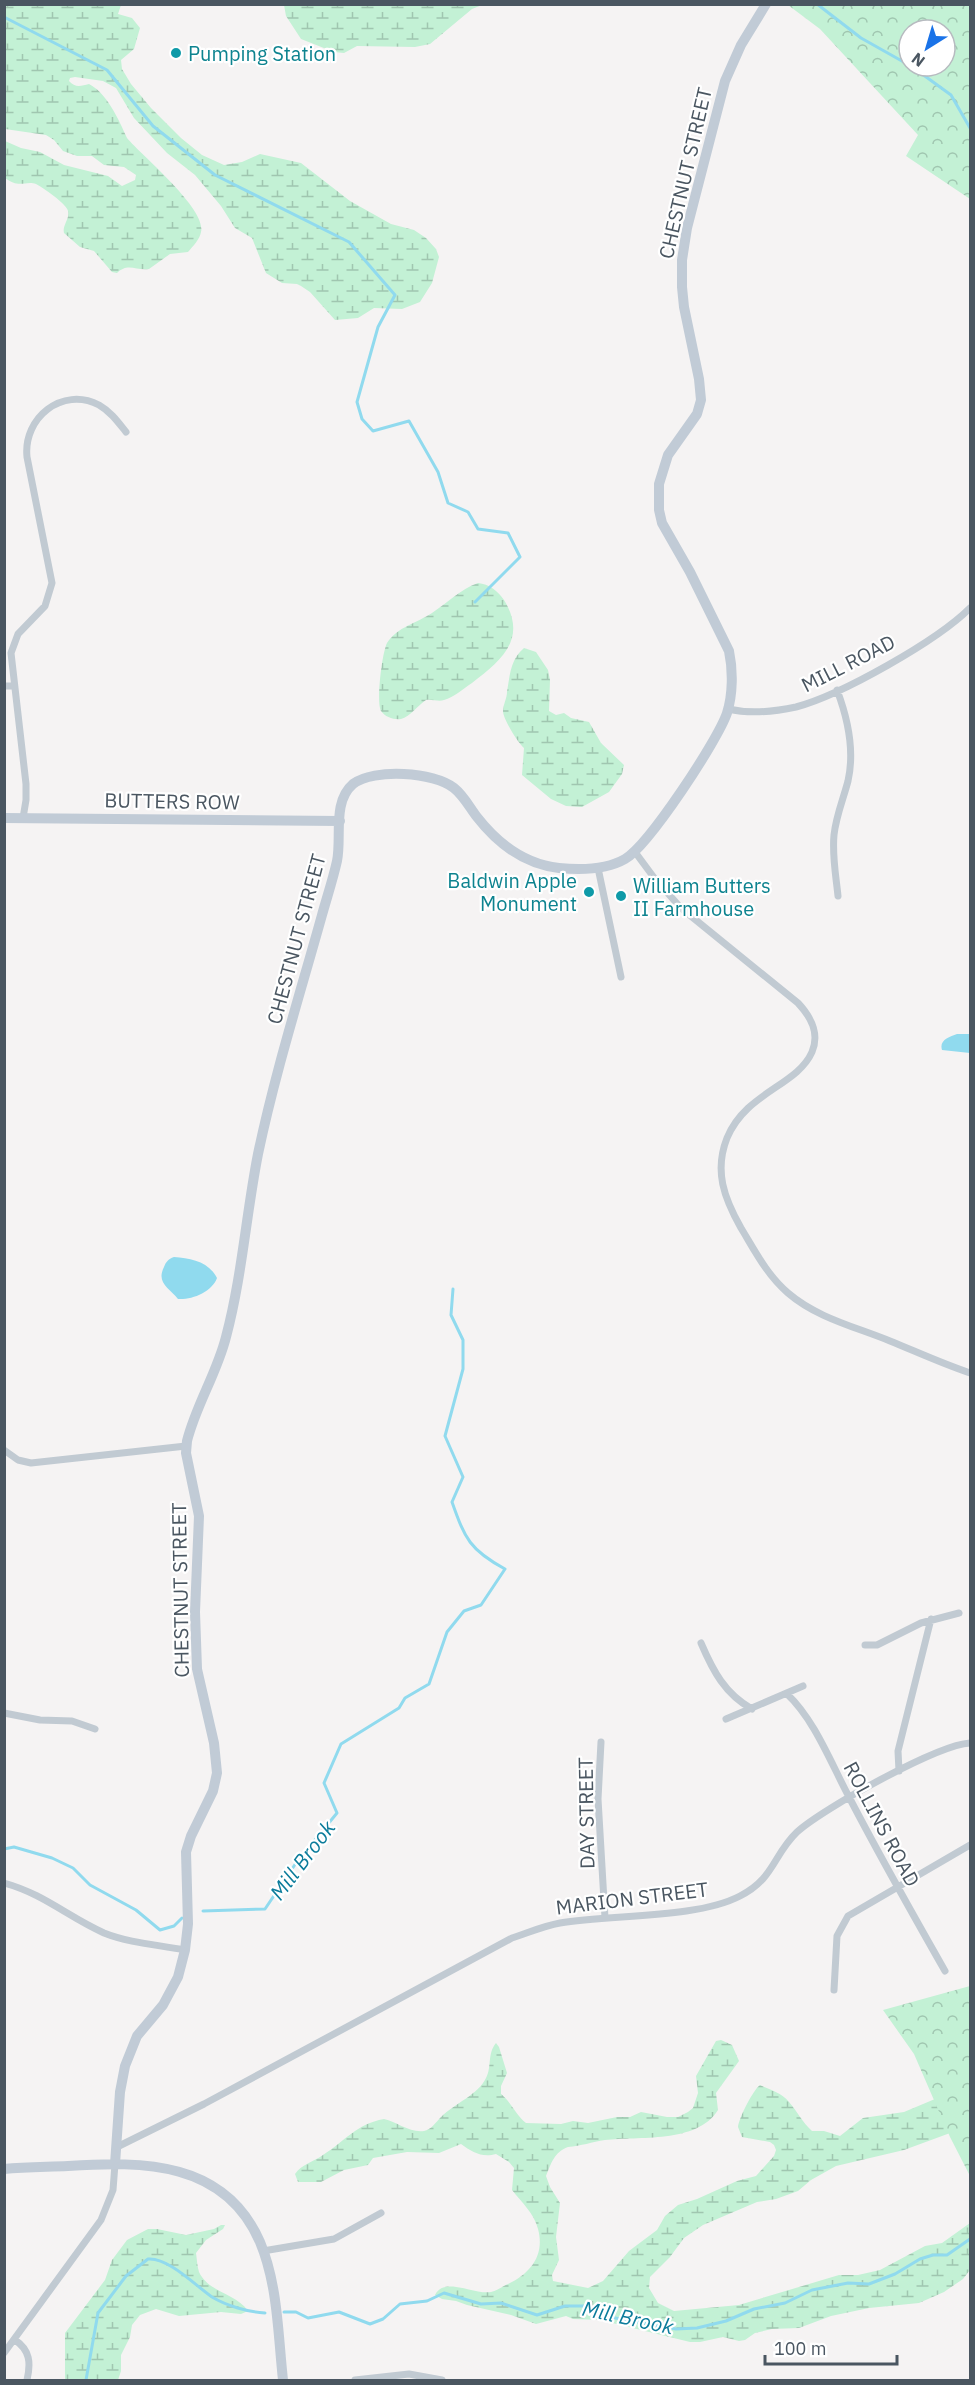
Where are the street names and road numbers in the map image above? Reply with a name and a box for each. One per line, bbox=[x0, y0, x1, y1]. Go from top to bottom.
street label: CHESTNUT STREET bbox=[652, 85, 718, 261]
street label: MILL ROAD bbox=[797, 628, 899, 698]
street label: BUTTERS ROW bbox=[104, 786, 240, 816]
street label: CHESTNUT STREET bbox=[260, 851, 332, 1027]
street label: CHESTNUT STREET bbox=[165, 1502, 195, 1678]
street label: DAY STREET bbox=[572, 1757, 600, 1869]
street label: ROLLINS ROAD bbox=[838, 1757, 926, 1891]
street label: MARION STREET bbox=[554, 1875, 710, 1921]

